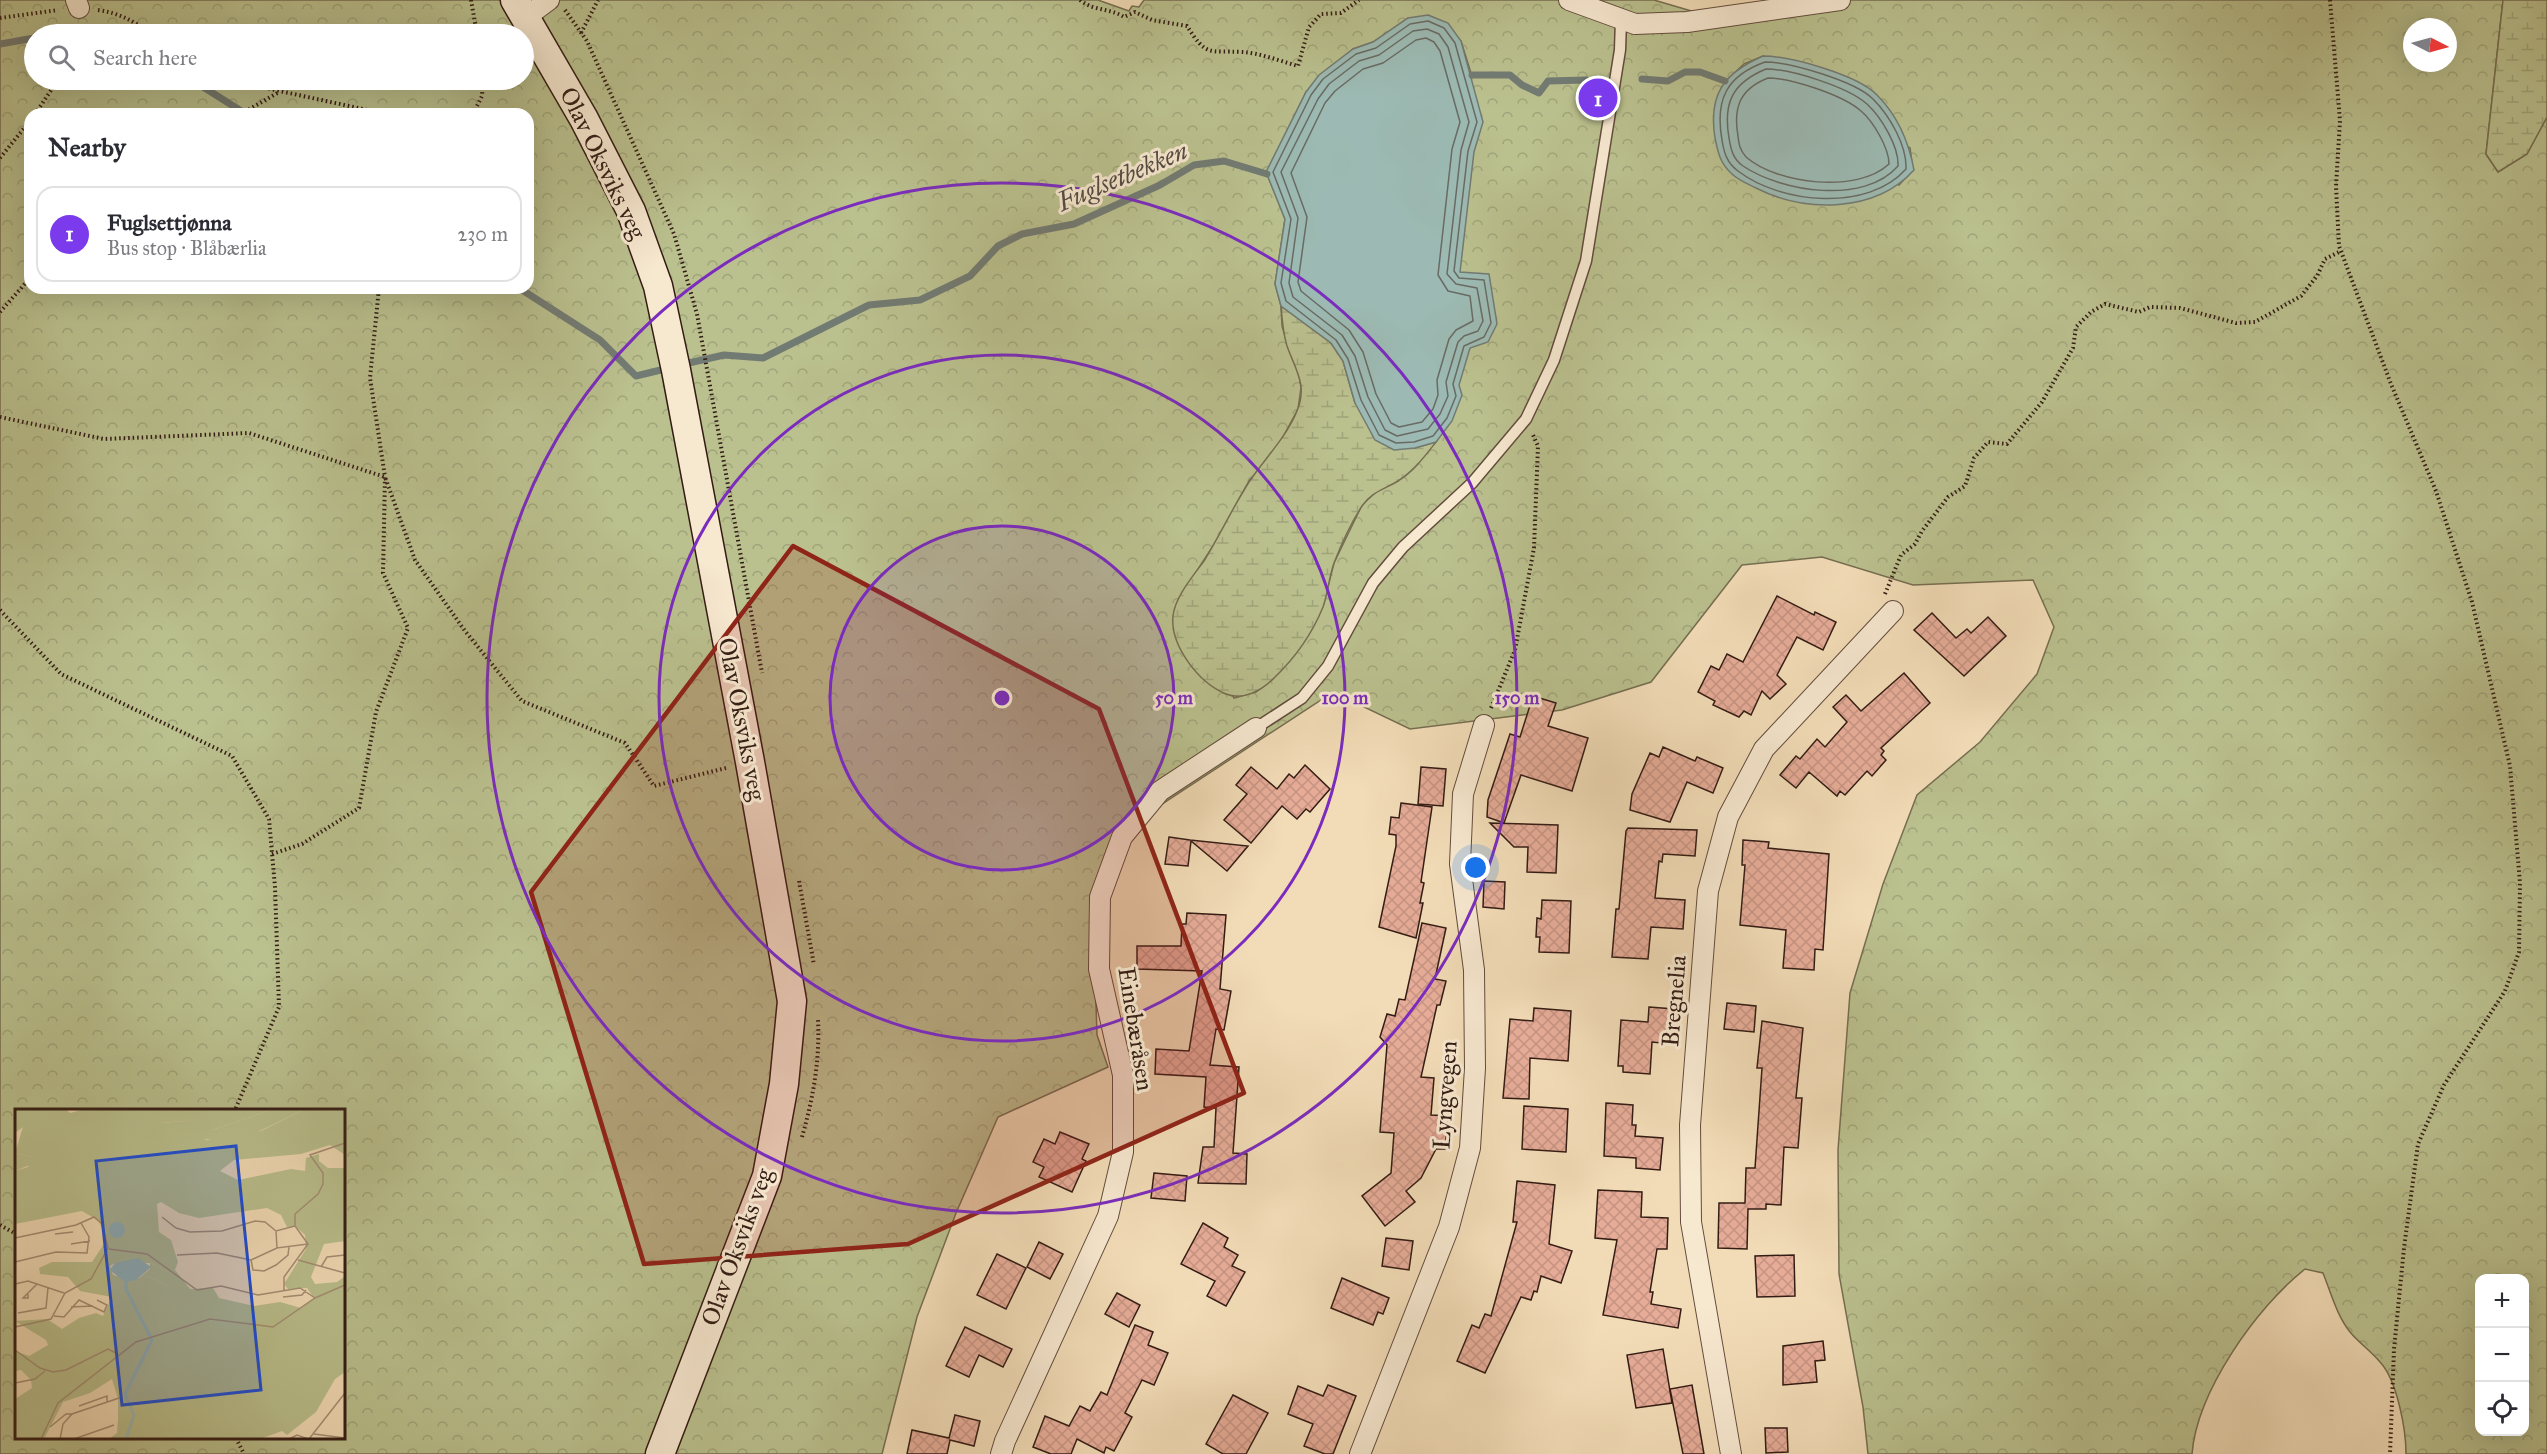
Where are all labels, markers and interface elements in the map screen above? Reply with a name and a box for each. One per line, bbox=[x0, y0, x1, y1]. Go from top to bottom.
north arrow bbox=[2403, 18, 2457, 72]
search box bbox=[24, 24, 534, 90]
icon: search bbox=[45, 41, 78, 74]
text: Search here bbox=[93, 44, 197, 71]
pin: 1 bbox=[1578, 76, 1618, 120]
street label: Olav Oksviks veg bbox=[553, 82, 653, 245]
text: Nearby bbox=[48, 131, 126, 163]
water label: Fuglsetbekken bbox=[1051, 134, 1192, 218]
text: Fuglsettjønna bbox=[107, 209, 232, 236]
text: 1 bbox=[66, 222, 73, 246]
text: 230 m bbox=[457, 222, 508, 246]
text: Bus stop · Blåbærlia bbox=[107, 236, 267, 260]
street label: Olav Oksviks veg bbox=[712, 635, 773, 804]
text: 50 m bbox=[1155, 687, 1194, 709]
text: 100 m bbox=[1322, 687, 1369, 709]
text: 150 m bbox=[1495, 687, 1540, 709]
centre of rings bbox=[992, 688, 1012, 708]
your location bbox=[1461, 853, 1490, 882]
street label: Bregnelia bbox=[1655, 953, 1693, 1048]
street label: Einebæråsen bbox=[1111, 965, 1161, 1093]
street label: Lyngvegen bbox=[1426, 1040, 1464, 1150]
inset map bbox=[15, 1109, 345, 1439]
street label: Olav Oksviks veg bbox=[695, 1163, 780, 1330]
map controls bbox=[2475, 1274, 2529, 1436]
button: + bbox=[2475, 1274, 2529, 1328]
button: − bbox=[2475, 1328, 2529, 1382]
button: locate bbox=[2475, 1382, 2529, 1436]

